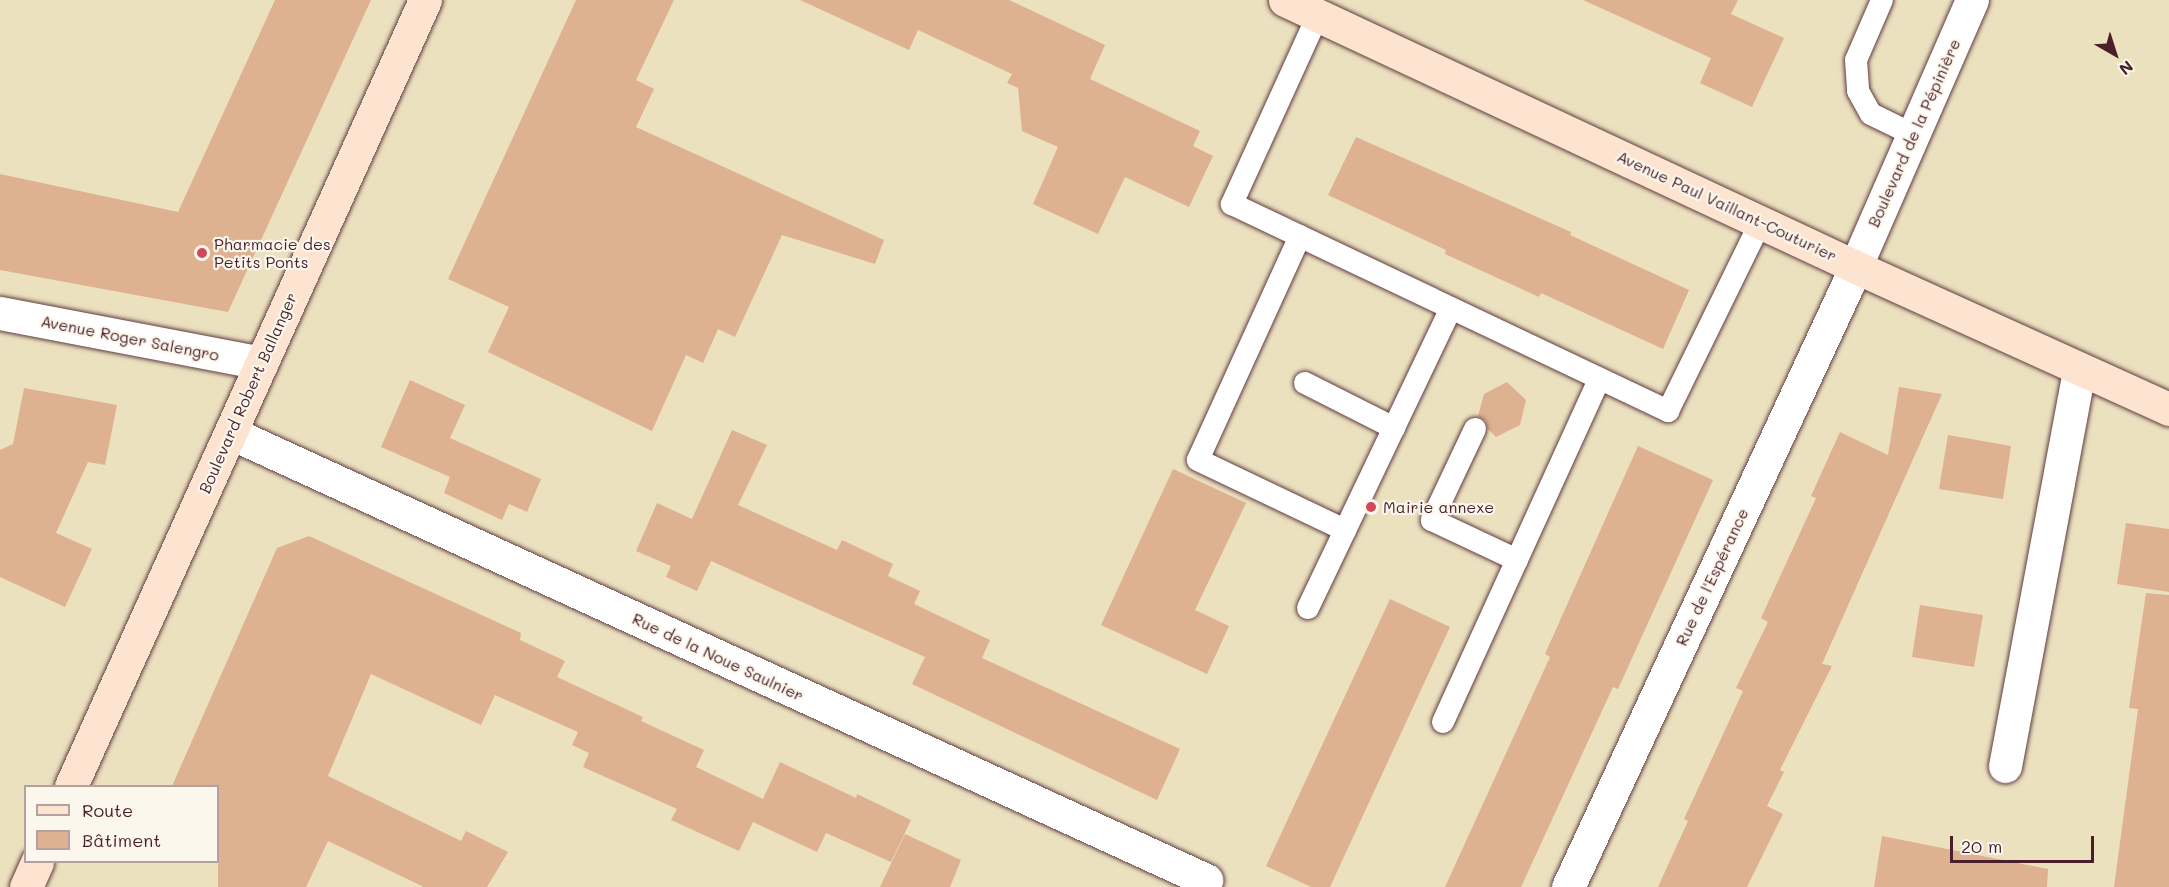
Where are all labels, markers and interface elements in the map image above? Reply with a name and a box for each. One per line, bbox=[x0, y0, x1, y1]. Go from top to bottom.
north arrow bbox=[2085, 24, 2145, 84]
street label: Boulevard de la Pépinière bbox=[1864, 36, 1964, 230]
text: N bbox=[2115, 56, 2138, 80]
street label: Avenue Paul Vaillant-Couturier bbox=[1614, 147, 1840, 265]
place label: Pharmacie des Petits Ponts bbox=[214, 234, 331, 272]
marker: Pharmacie des Petits Ponts bbox=[195, 246, 209, 260]
street label: Boulevard Robert Ballanger bbox=[195, 290, 301, 496]
street label: Avenue Roger Salengro bbox=[39, 311, 221, 365]
place label: Mairie annexe bbox=[1383, 497, 1494, 517]
marker: Mairie annexe bbox=[1364, 500, 1378, 514]
street label: Rue de l'Espérance bbox=[1672, 505, 1752, 649]
street label: Rue de la Noue Saulnier bbox=[629, 609, 807, 705]
legend bbox=[24, 785, 219, 863]
text: Route bbox=[82, 798, 133, 822]
scale bar bbox=[1953, 824, 2097, 862]
text: Bâtiment bbox=[82, 828, 161, 852]
text: 20 m bbox=[1961, 834, 2002, 858]

